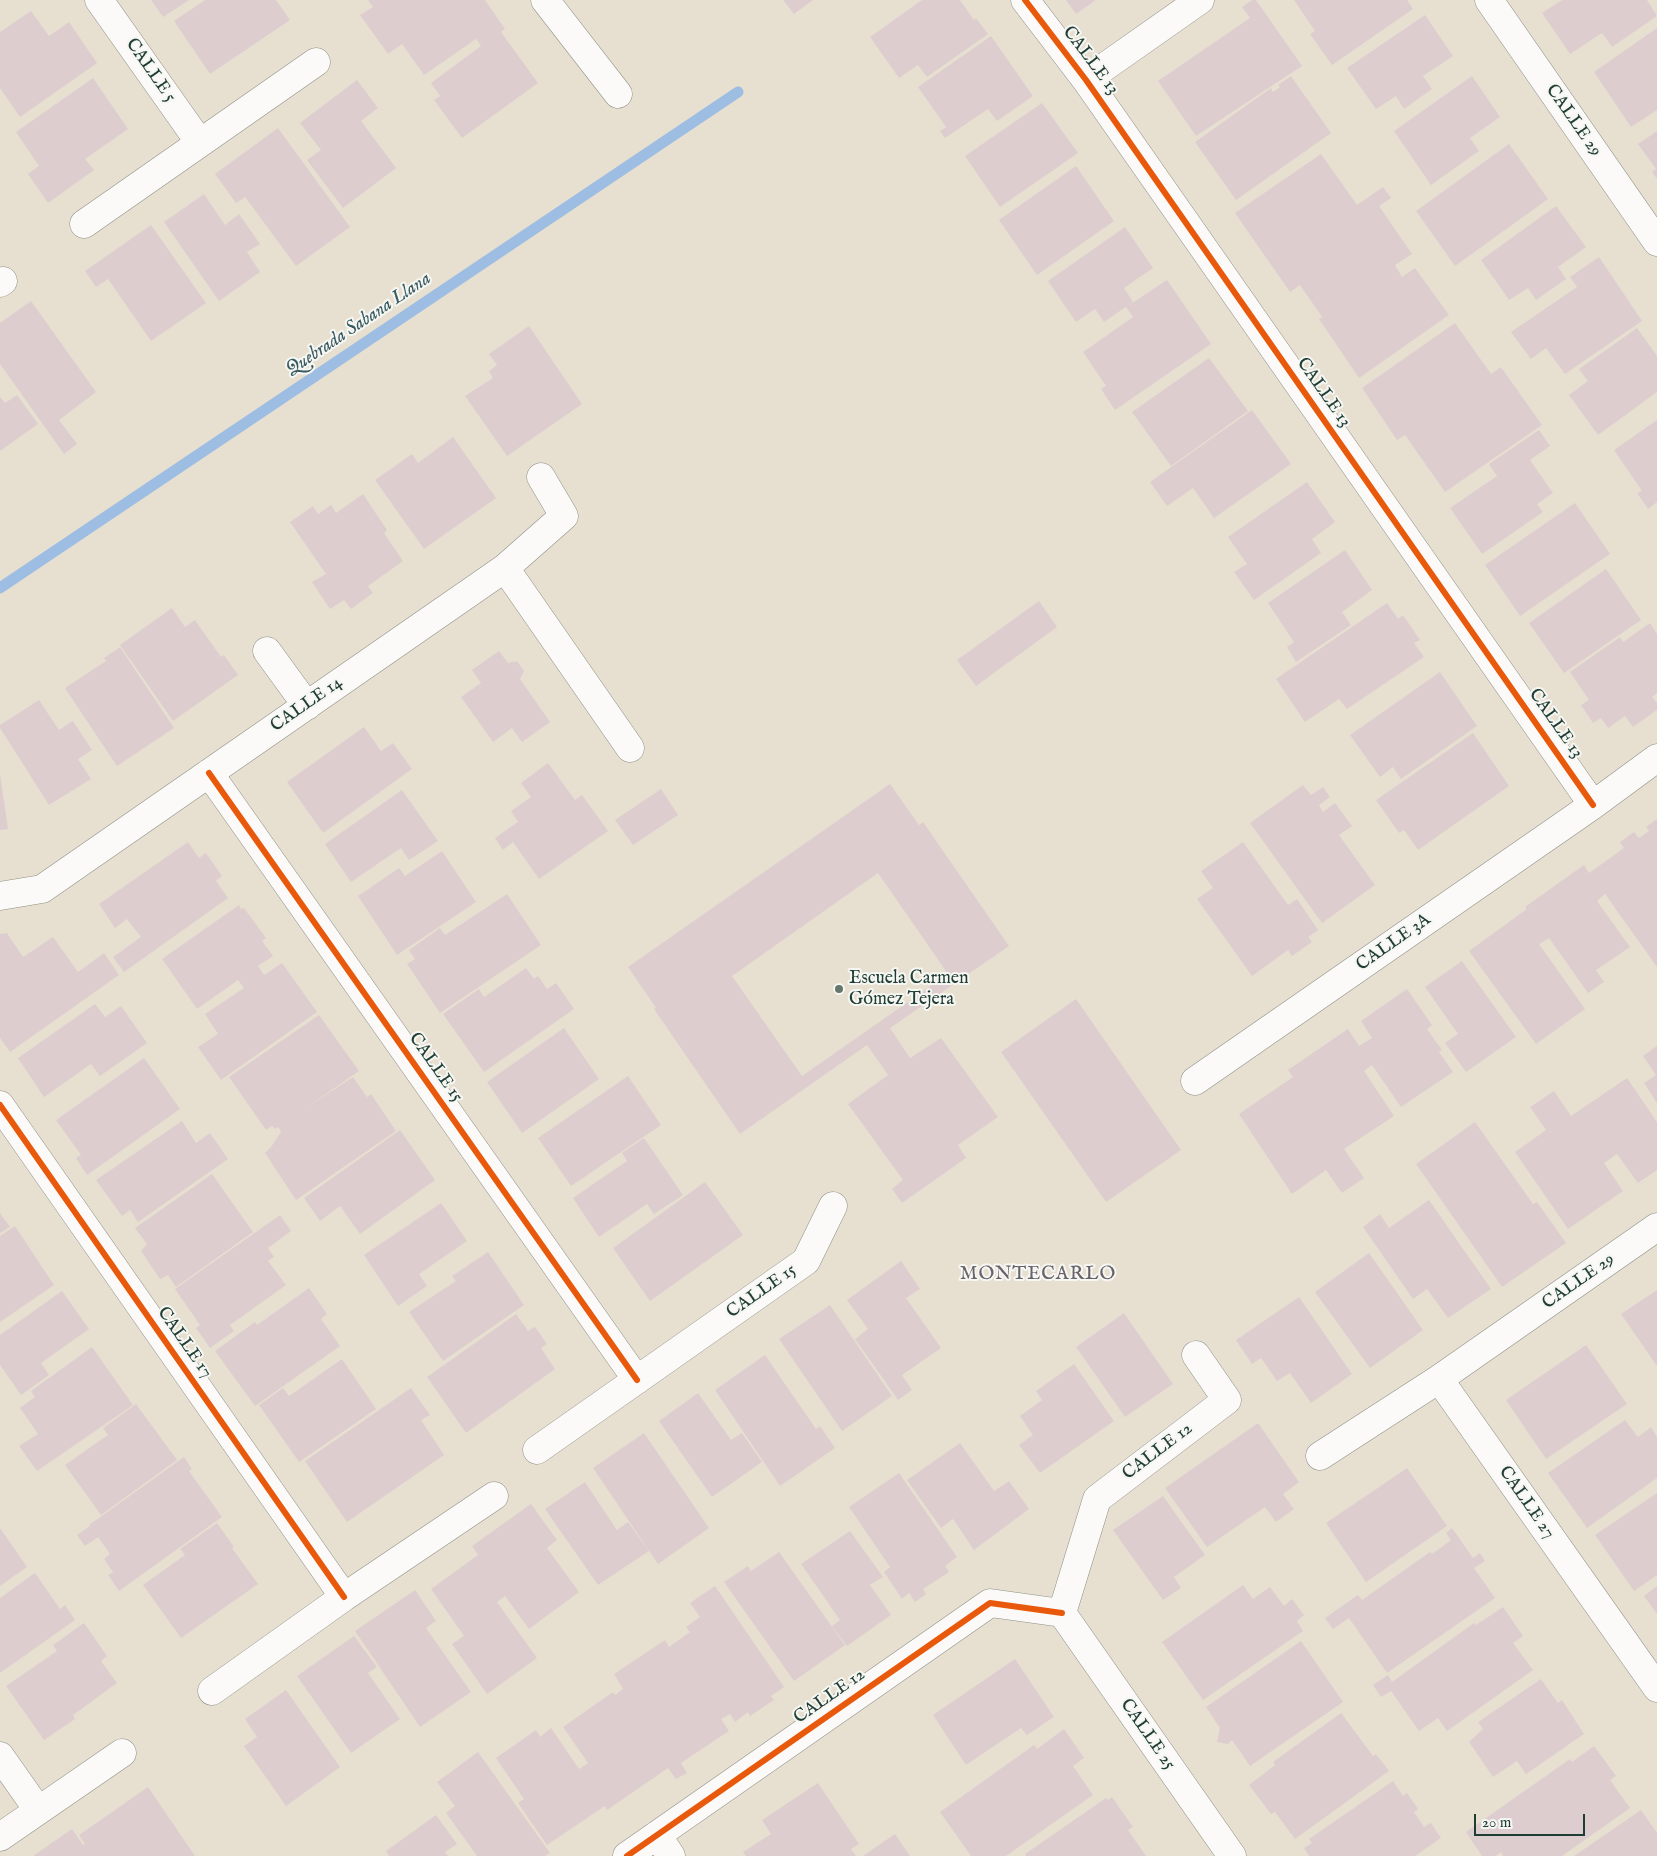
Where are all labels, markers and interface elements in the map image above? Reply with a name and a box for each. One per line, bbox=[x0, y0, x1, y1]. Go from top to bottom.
street label: CALLE 13 bbox=[1057, 22, 1123, 100]
street label: CALLE 5 bbox=[120, 35, 180, 107]
street label: CALLE 29 bbox=[1540, 81, 1606, 161]
water label: Quebrada Sabana Llana bbox=[282, 268, 436, 382]
street label: CALLE 13 bbox=[1291, 354, 1355, 432]
street label: CALLE 14 bbox=[267, 673, 347, 737]
street label: CALLE 13 bbox=[1523, 685, 1587, 763]
street label: CALLE 3A bbox=[1353, 910, 1435, 976]
place label: Escuela Carmen Gómez Tejera bbox=[849, 968, 969, 1011]
marker: Escuela Carmen Gómez Tejera bbox=[833, 983, 845, 995]
street label: CALLE 15 bbox=[403, 1029, 467, 1107]
street label: CALLE 29 bbox=[1539, 1249, 1619, 1315]
street label: CALLE 15 bbox=[723, 1260, 801, 1324]
district label: MONTECARLO bbox=[958, 1264, 1118, 1286]
street label: CALLE 17 bbox=[152, 1303, 216, 1383]
street label: CALLE 12 bbox=[1119, 1419, 1197, 1485]
street label: CALLE 27 bbox=[1493, 1463, 1559, 1543]
street label: CALLE 12 bbox=[790, 1665, 870, 1729]
street label: CALLE 25 bbox=[1115, 1695, 1179, 1775]
scale bar bbox=[1477, 1804, 1588, 1836]
text: 20 m bbox=[1482, 1813, 1511, 1832]

